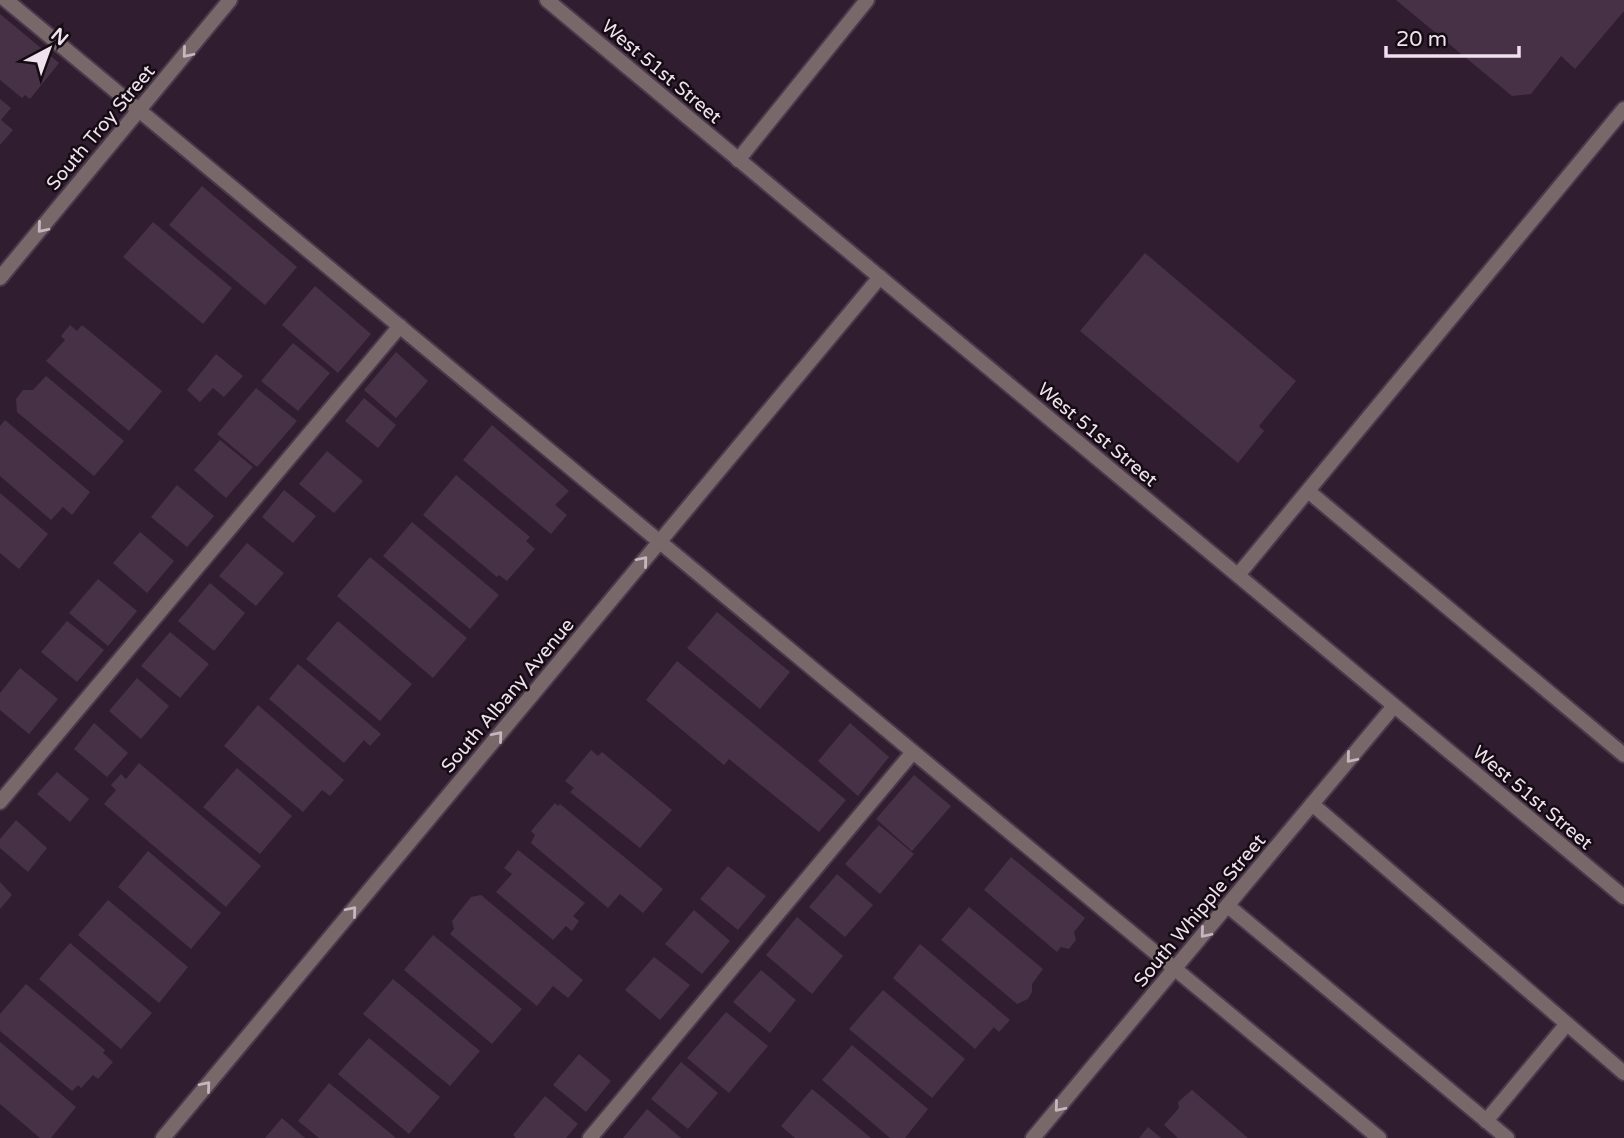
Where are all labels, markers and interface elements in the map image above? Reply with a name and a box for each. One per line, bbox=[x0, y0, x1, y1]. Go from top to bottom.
north arrow bbox=[14, 14, 84, 84]
scale bar bbox=[1386, 14, 1519, 58]
street label: West 51st Street bbox=[597, 15, 726, 128]
text: N bbox=[47, 24, 72, 50]
text: 20 m bbox=[1396, 27, 1447, 52]
one-way arrow bbox=[183, 44, 195, 57]
street label: South Troy Street bbox=[42, 60, 160, 195]
one-way arrow bbox=[37, 220, 50, 232]
street label: West 51st Street bbox=[1033, 378, 1162, 491]
one-way arrow bbox=[635, 557, 648, 569]
street label: South Albany Avenue bbox=[437, 614, 579, 777]
one-way arrow bbox=[490, 731, 502, 744]
street label: West 51st Street bbox=[1468, 741, 1597, 854]
one-way arrow bbox=[1346, 751, 1359, 763]
street label: South Whipple Street bbox=[1129, 830, 1270, 992]
one-way arrow bbox=[344, 906, 356, 919]
one-way arrow bbox=[1201, 924, 1213, 937]
one-way arrow bbox=[198, 1081, 211, 1093]
one-way arrow bbox=[1055, 1099, 1067, 1112]

